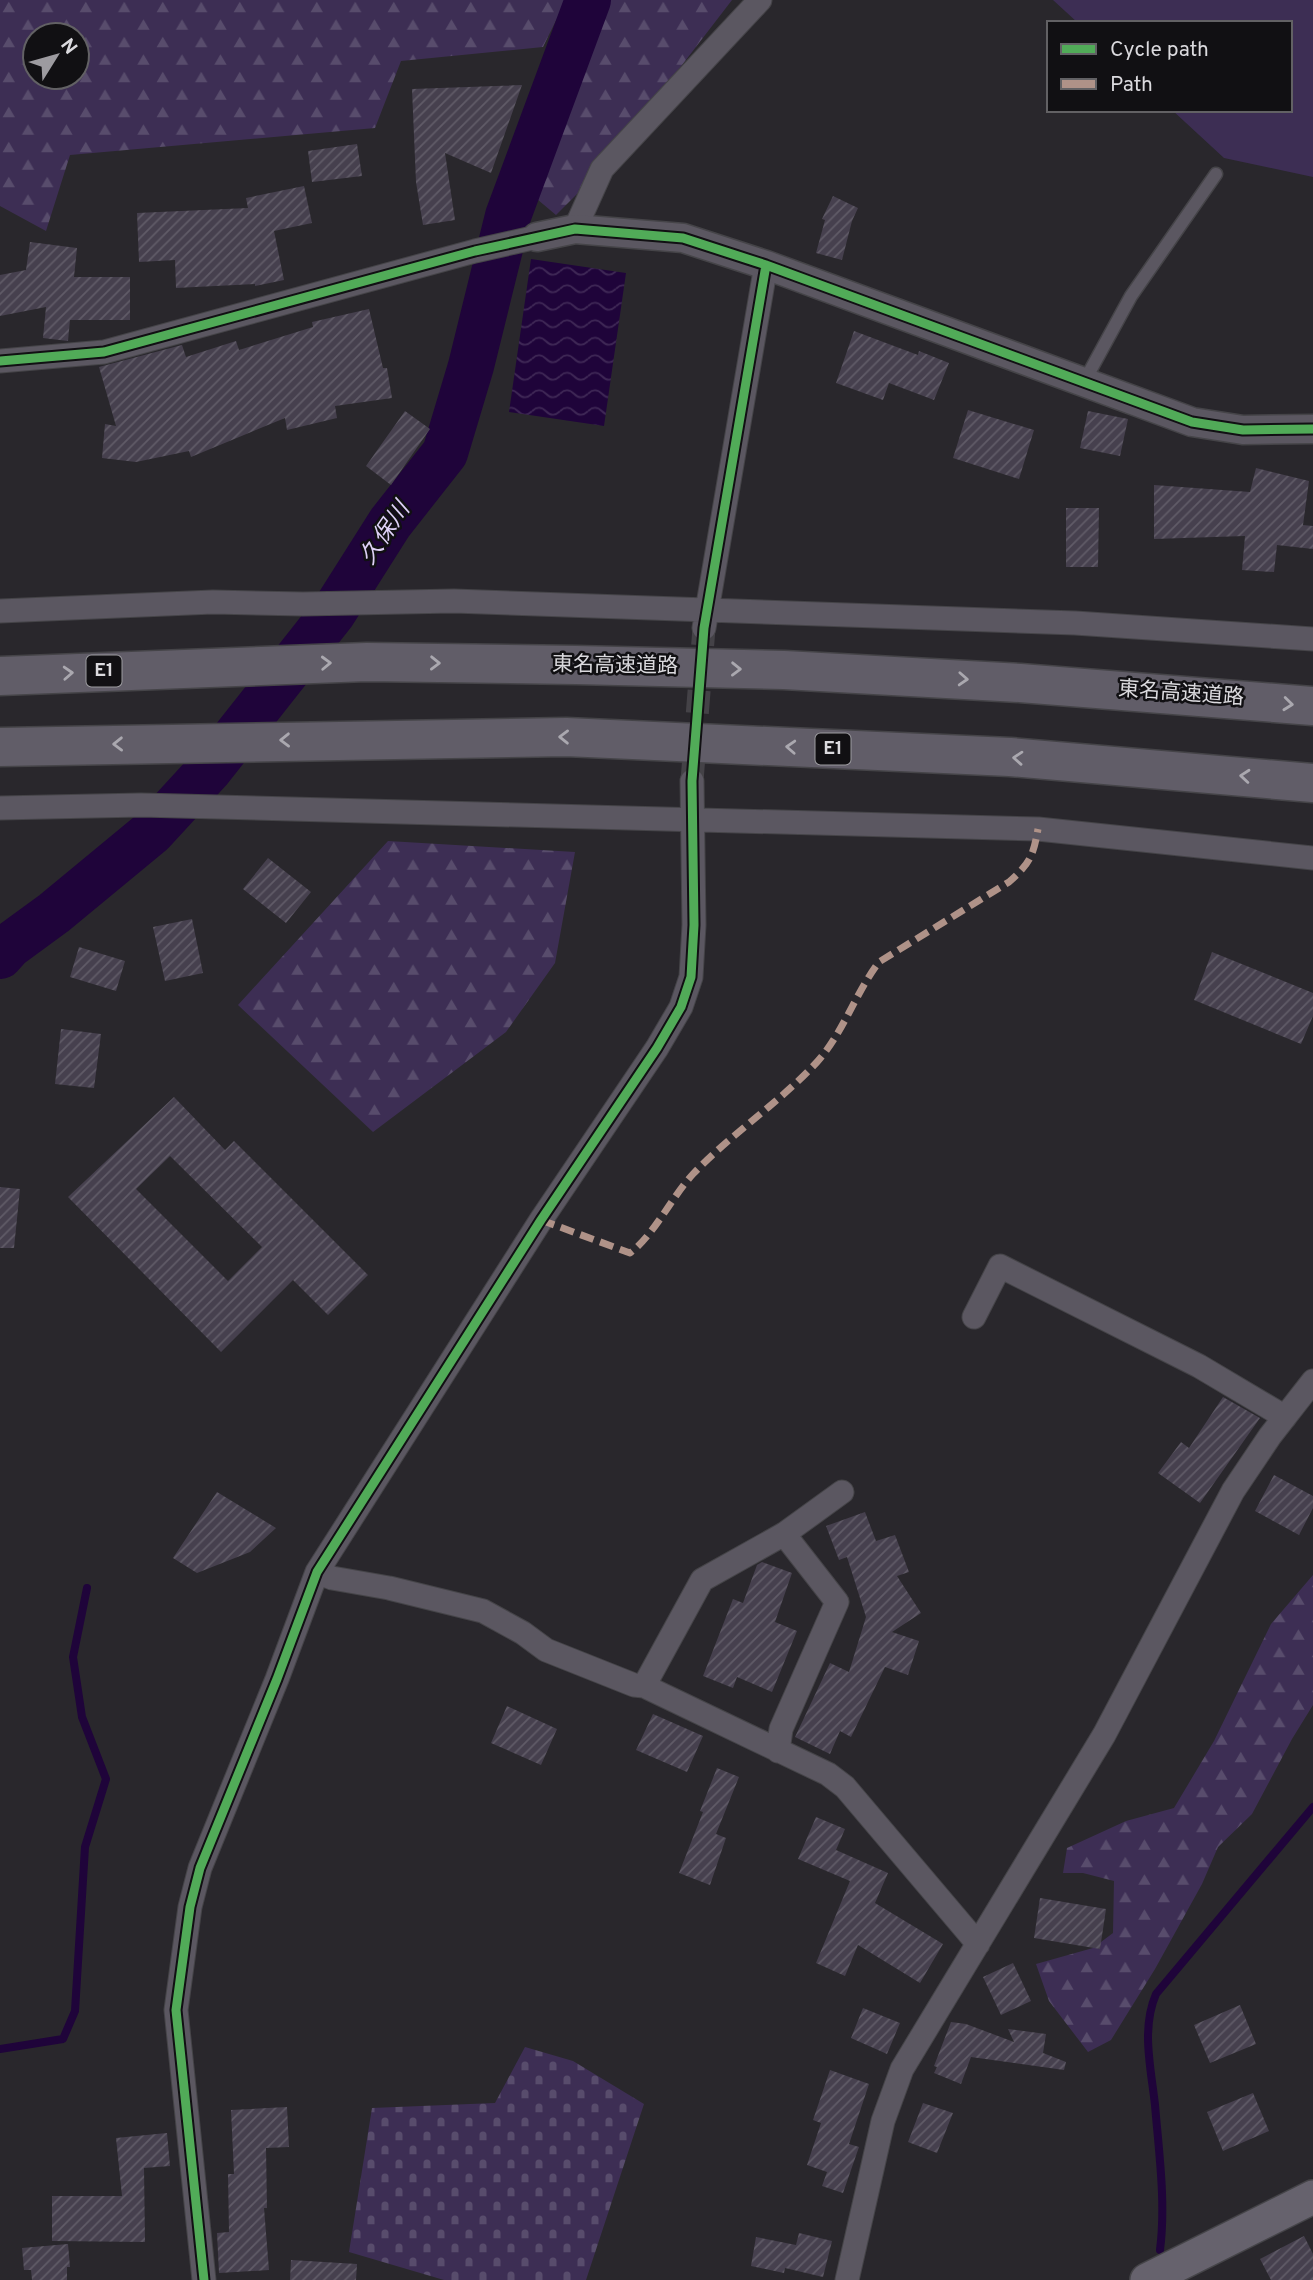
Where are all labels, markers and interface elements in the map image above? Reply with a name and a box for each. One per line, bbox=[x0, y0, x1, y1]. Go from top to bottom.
north arrow bbox=[21, 21, 91, 91]
legend bbox=[1047, 21, 1292, 112]
text: N bbox=[54, 34, 82, 60]
text: Cycle path bbox=[1110, 37, 1209, 64]
text: Path bbox=[1110, 72, 1153, 99]
water label: 久保川 bbox=[355, 495, 419, 571]
street label: 東名高速道路 bbox=[552, 651, 678, 681]
one-way arrow bbox=[321, 655, 332, 671]
one-way arrow bbox=[430, 655, 441, 671]
road number: E1 bbox=[86, 656, 122, 686]
one-way arrow bbox=[731, 661, 742, 676]
one-way arrow bbox=[63, 665, 74, 680]
one-way arrow bbox=[958, 672, 969, 687]
street label: 東名高速道路 bbox=[1117, 676, 1245, 712]
one-way arrow bbox=[1282, 696, 1294, 711]
one-way arrow bbox=[558, 730, 569, 745]
one-way arrow bbox=[279, 733, 290, 748]
road number: E1 bbox=[816, 734, 850, 764]
one-way arrow bbox=[112, 736, 123, 751]
one-way arrow bbox=[785, 739, 796, 754]
one-way arrow bbox=[1013, 751, 1024, 766]
one-way arrow bbox=[1239, 769, 1250, 784]

